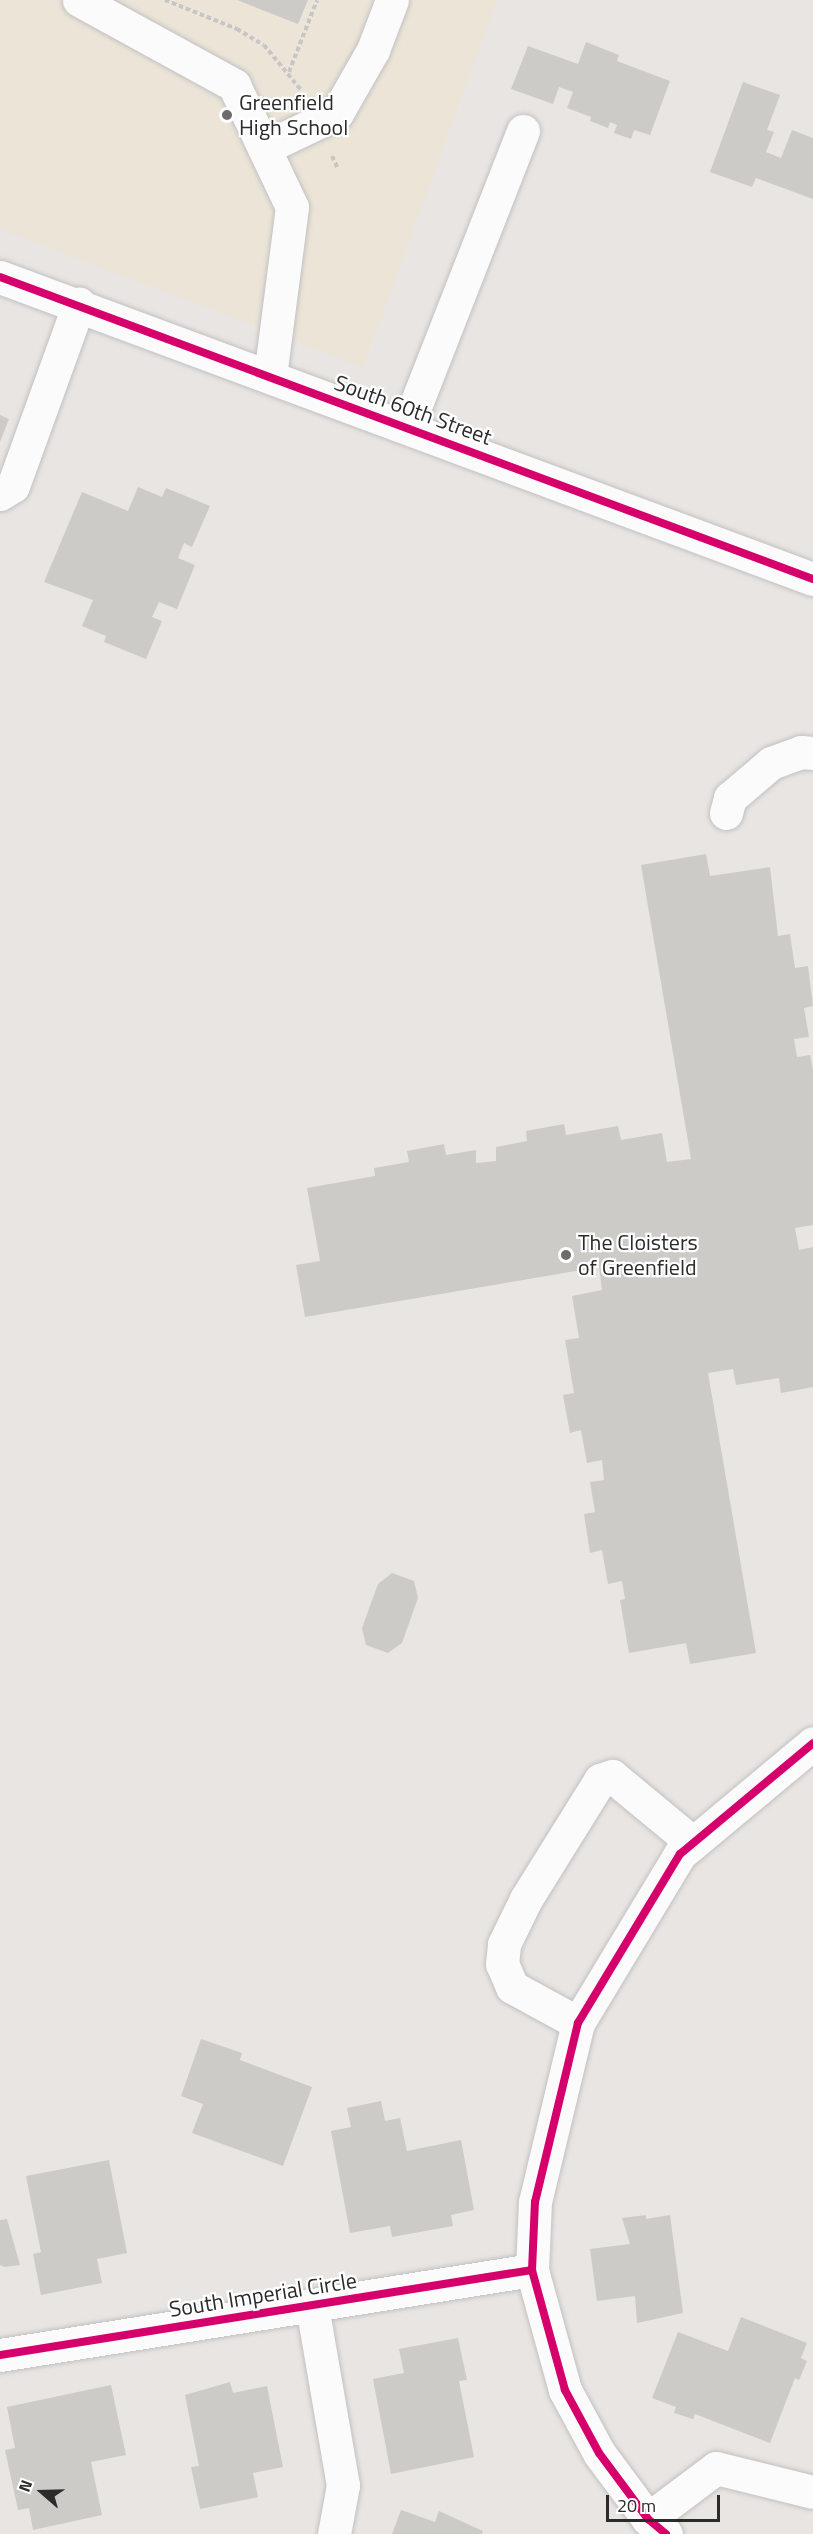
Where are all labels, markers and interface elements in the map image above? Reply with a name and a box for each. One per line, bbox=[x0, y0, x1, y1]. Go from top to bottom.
place label: Greenfield High School bbox=[239, 89, 348, 140]
marker: Greenfield High School bbox=[220, 108, 234, 122]
street label: South 60th Street bbox=[331, 369, 495, 451]
place label: The Cloisters of Greenfield bbox=[578, 1229, 698, 1280]
marker: The Cloisters of Greenfield bbox=[559, 1248, 573, 1262]
street label: South Imperial Circle bbox=[167, 2267, 359, 2323]
north arrow bbox=[12, 2462, 72, 2522]
text: N bbox=[12, 2477, 38, 2495]
scale bar bbox=[609, 2483, 723, 2521]
text: 20 m bbox=[617, 2492, 656, 2519]

